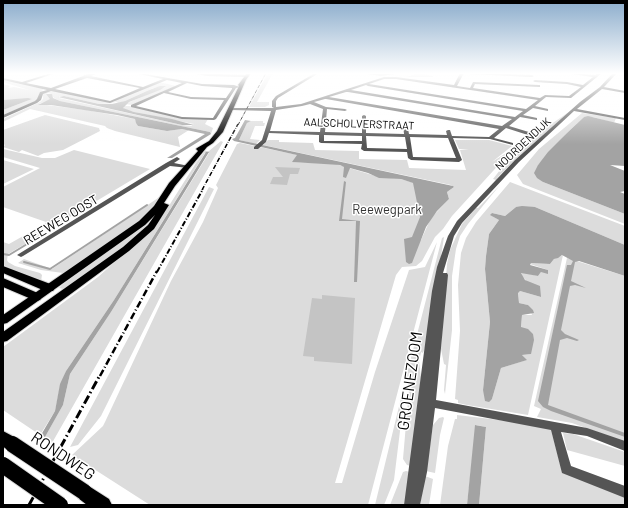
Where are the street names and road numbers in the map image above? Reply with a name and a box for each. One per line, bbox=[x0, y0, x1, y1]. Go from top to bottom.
street label: AALSCHOLVERSTRAAT bbox=[303, 115, 415, 133]
street label: NOORDENDIJK bbox=[492, 115, 554, 173]
street label: REEWEG OOST bbox=[21, 192, 101, 248]
street label: GROENEZOOM bbox=[394, 330, 426, 432]
street label: RONDWEG bbox=[27, 428, 99, 484]

